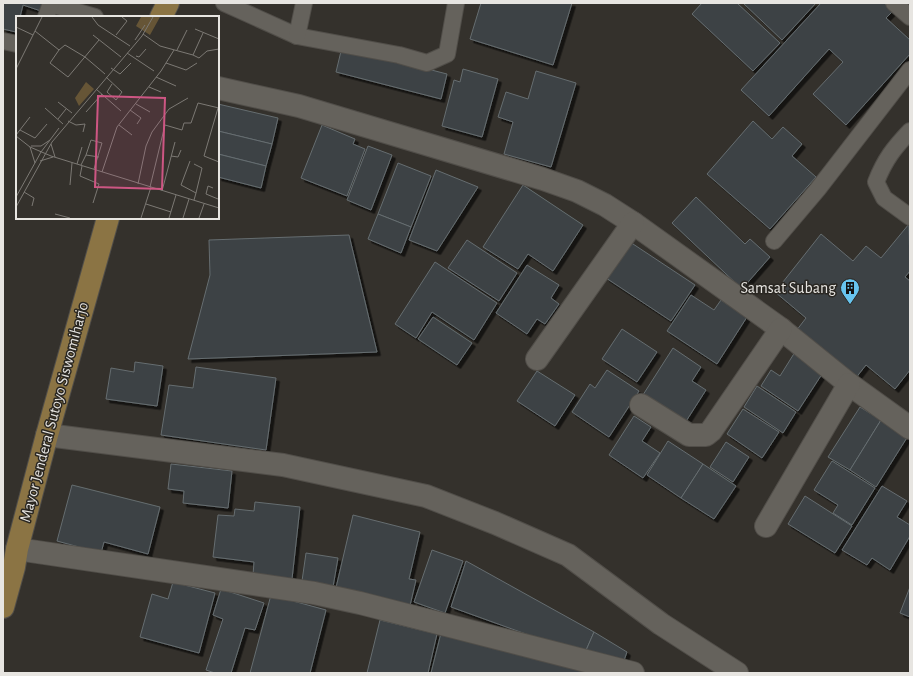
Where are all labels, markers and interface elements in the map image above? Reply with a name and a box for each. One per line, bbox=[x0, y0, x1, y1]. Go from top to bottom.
inset map bbox=[16, 16, 219, 219]
building icon: Samsat Subang bbox=[839, 277, 861, 305]
place label: Samsat Subang bbox=[740, 280, 836, 296]
street label: Mayor Jenderal Sutoyo Siswomiharjo bbox=[17, 300, 92, 524]

